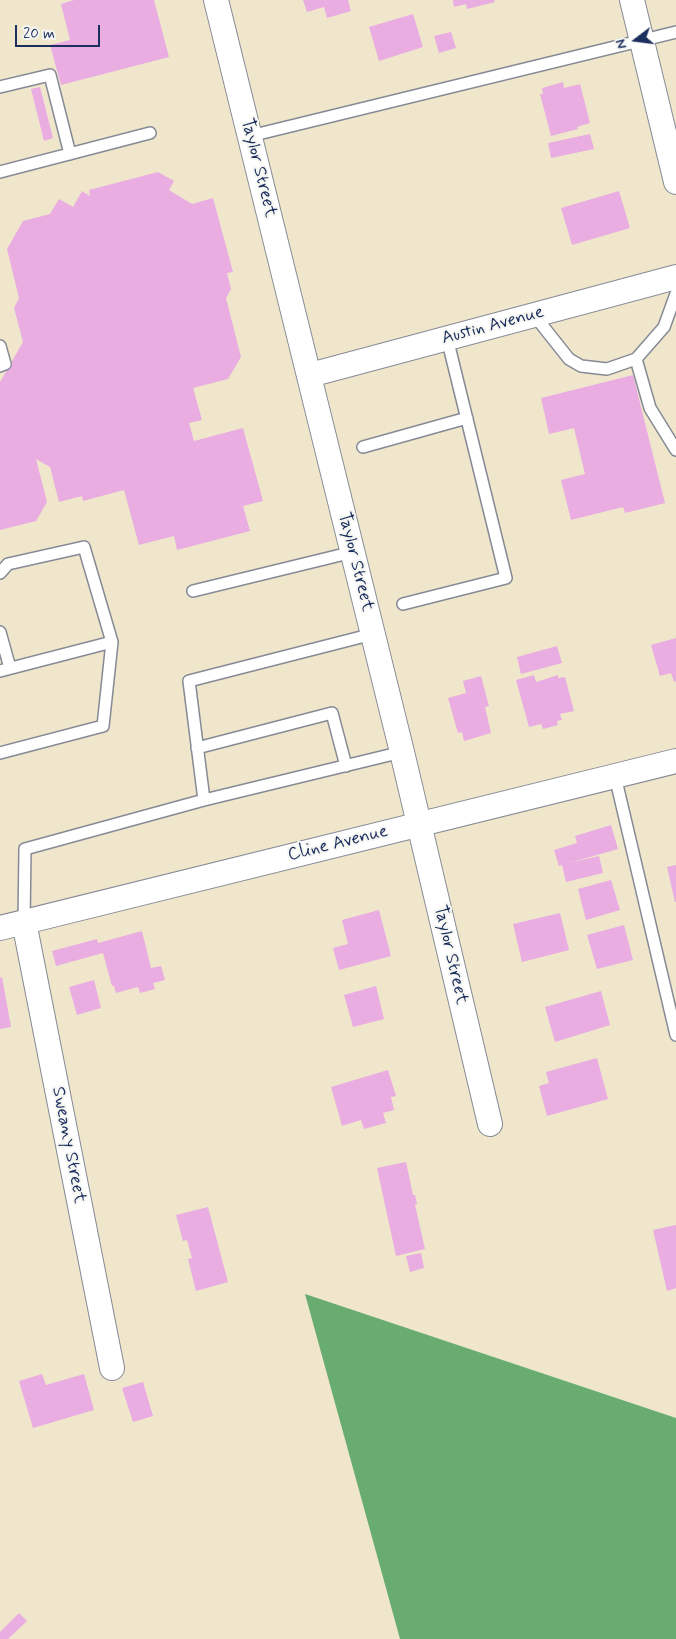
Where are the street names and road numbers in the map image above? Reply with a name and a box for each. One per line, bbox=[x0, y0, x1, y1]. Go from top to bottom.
street label: Taylor Street bbox=[235, 116, 281, 220]
street label: Austin Avenue bbox=[440, 302, 546, 350]
street label: Taylor Street bbox=[332, 510, 378, 614]
street label: Cline Avenue bbox=[286, 821, 390, 867]
street label: Taylor Street bbox=[428, 903, 472, 1007]
street label: Sweany Street bbox=[46, 1085, 90, 1205]

